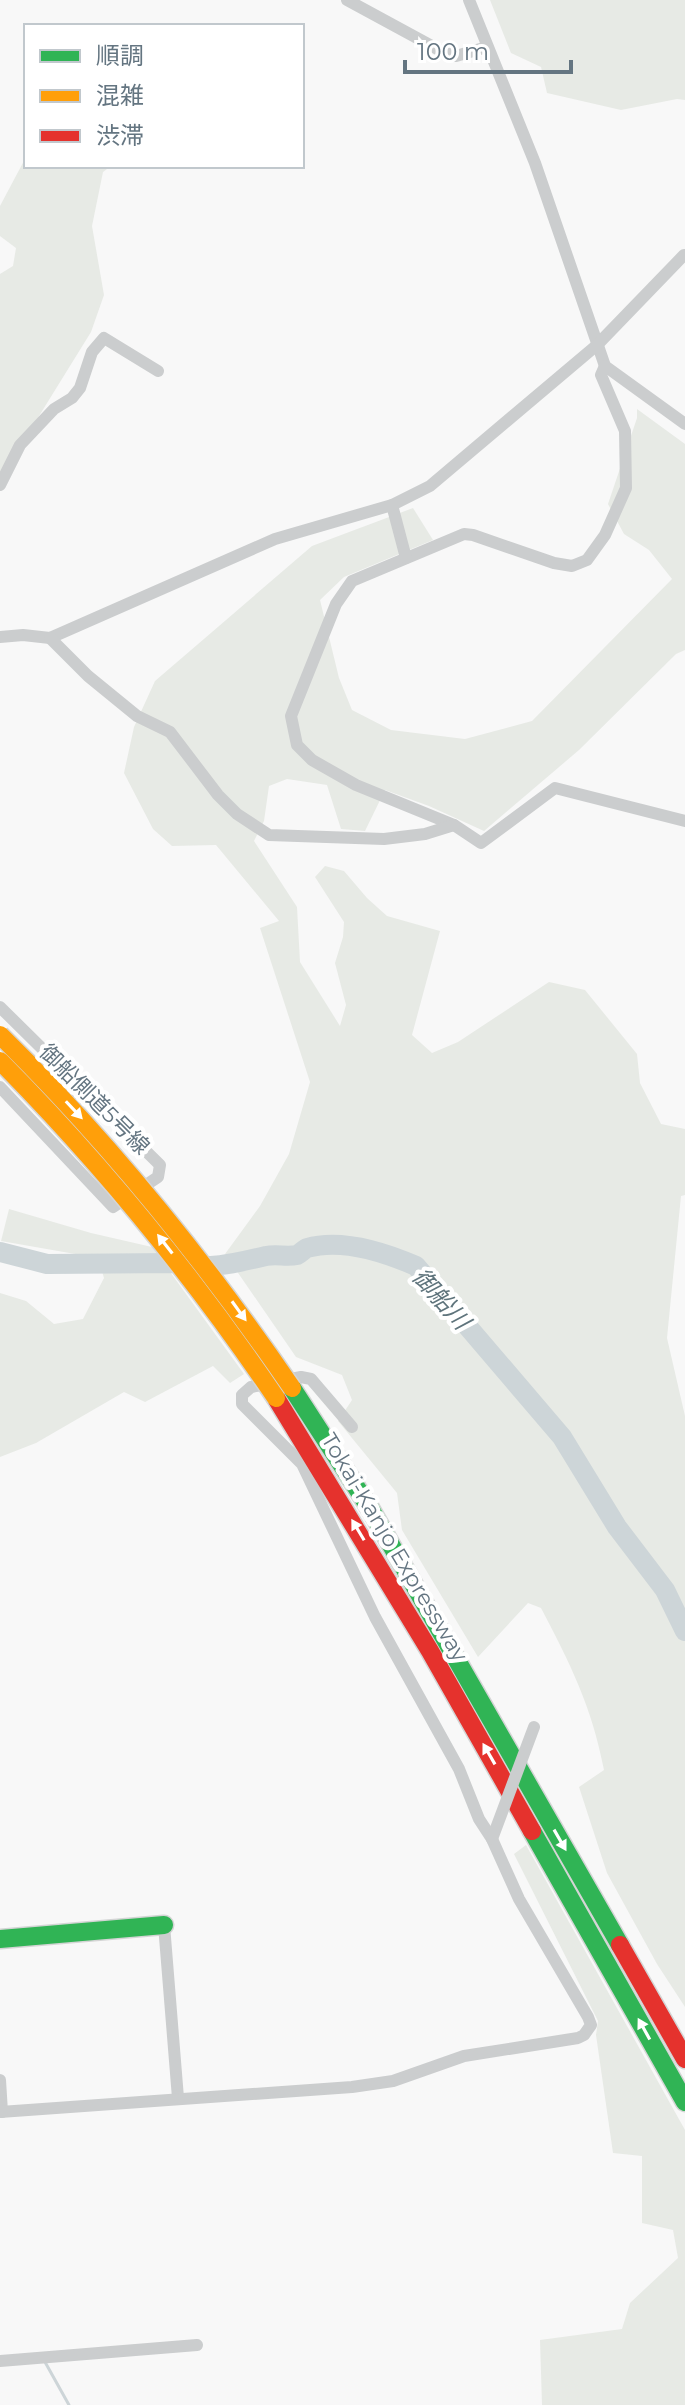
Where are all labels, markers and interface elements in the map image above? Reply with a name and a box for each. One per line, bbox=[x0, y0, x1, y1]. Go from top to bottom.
legend bbox=[24, 24, 304, 168]
scale bar bbox=[405, 24, 571, 74]
text: 100 m bbox=[417, 37, 489, 66]
text: 順調 bbox=[96, 41, 144, 70]
text: 混雑 bbox=[96, 81, 144, 110]
text: 渋滞 bbox=[96, 121, 144, 150]
street label: 御船側道5号線 bbox=[34, 1039, 155, 1160]
one-way arrow bbox=[65, 1101, 83, 1120]
one-way arrow bbox=[157, 1234, 173, 1254]
water label: 御船川 bbox=[407, 1262, 478, 1337]
one-way arrow bbox=[231, 1300, 247, 1322]
street label: Tokai-Kanjo Expressway bbox=[316, 1428, 474, 1666]
one-way arrow bbox=[351, 1519, 365, 1541]
one-way arrow bbox=[482, 1743, 496, 1765]
one-way arrow bbox=[553, 1829, 567, 1851]
one-way arrow bbox=[637, 2018, 651, 2041]

